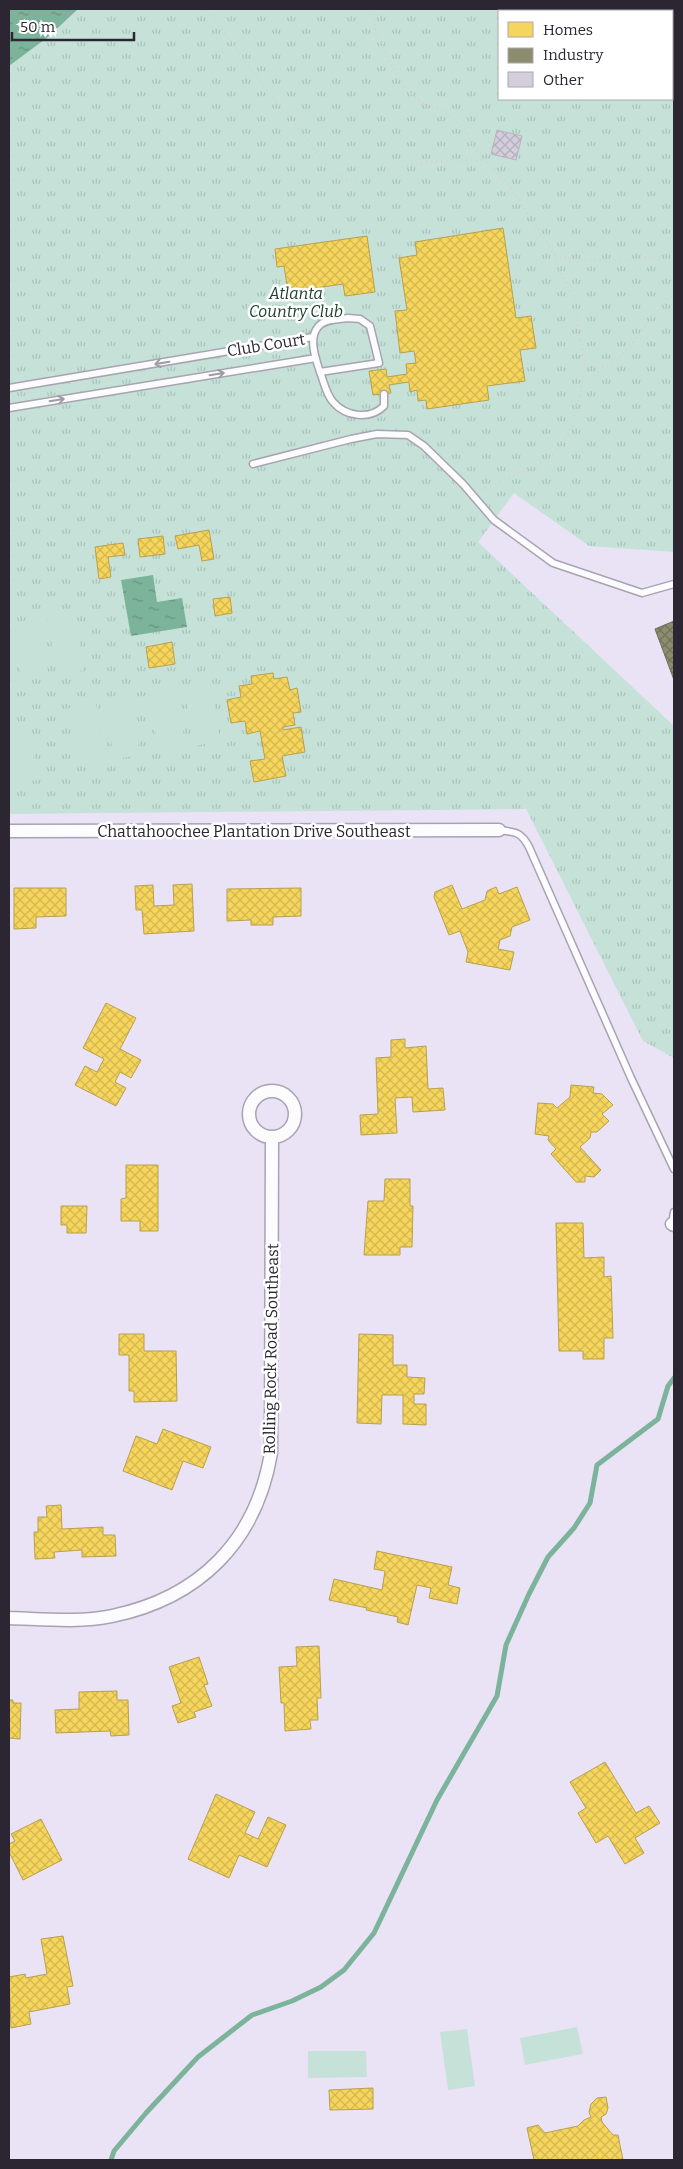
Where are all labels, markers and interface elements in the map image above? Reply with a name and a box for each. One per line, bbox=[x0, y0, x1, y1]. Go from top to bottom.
scale bar bbox=[12, 10, 135, 42]
legend bbox=[498, 10, 673, 100]
text: 50 m bbox=[20, 18, 56, 36]
text: Homes bbox=[543, 21, 593, 39]
text: Industry bbox=[543, 46, 603, 64]
text: Other bbox=[543, 71, 584, 89]
park label: Atlanta Country Club bbox=[249, 284, 343, 321]
street label: Club Court bbox=[226, 329, 307, 361]
one-way arrow bbox=[154, 358, 170, 368]
one-way arrow bbox=[209, 369, 225, 379]
one-way arrow bbox=[49, 395, 65, 405]
street label: Chattahoochee Plantation Drive Southeast bbox=[97, 822, 411, 841]
street label: Rolling Rock Road Southeast bbox=[260, 1243, 282, 1455]

